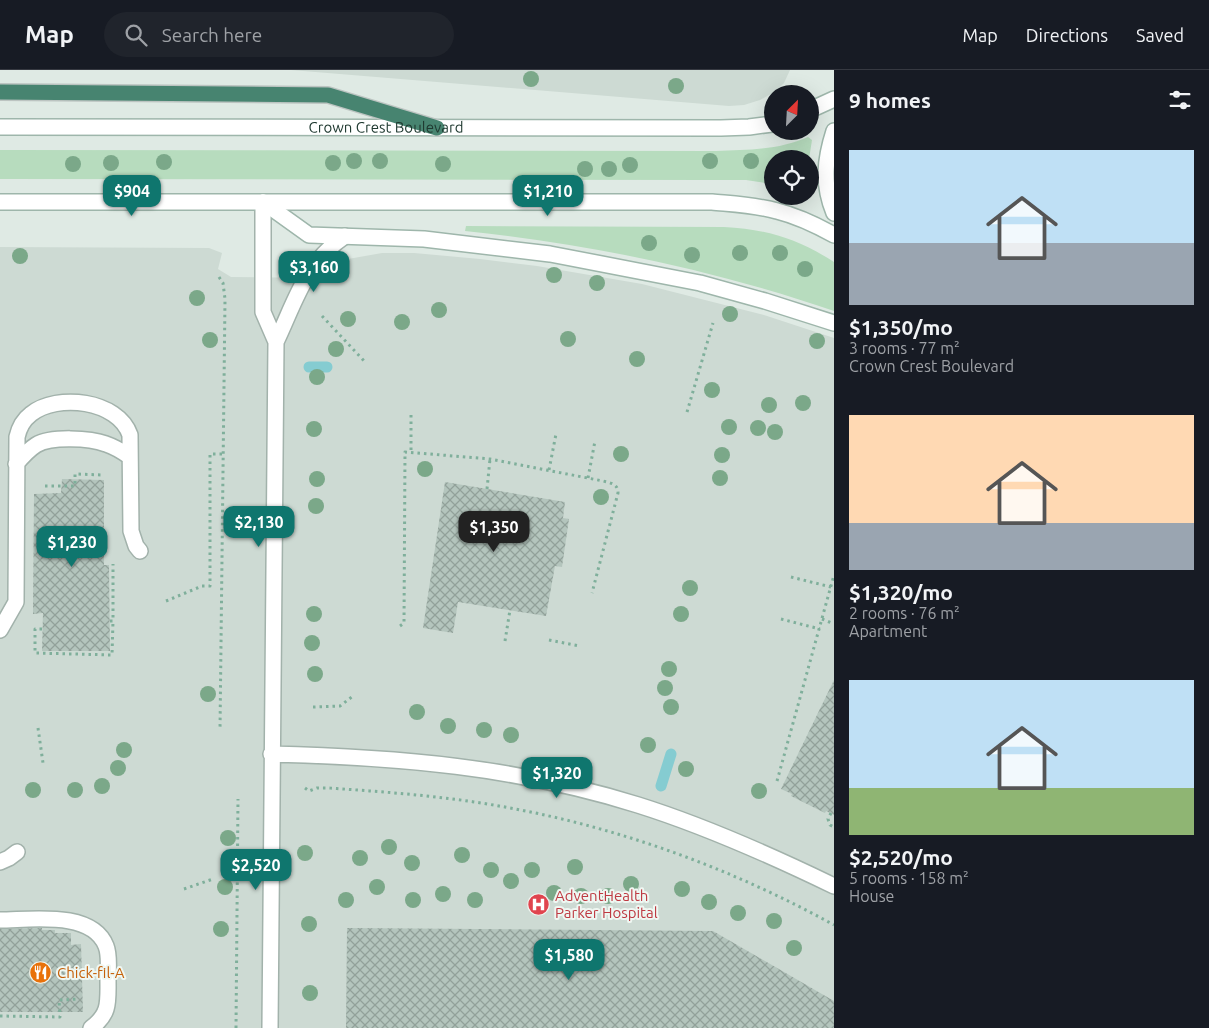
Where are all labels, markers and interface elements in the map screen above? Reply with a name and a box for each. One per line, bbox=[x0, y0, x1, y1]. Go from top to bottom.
search box bbox=[104, 12, 454, 57]
text: Map bbox=[25, 21, 74, 48]
icon: search bbox=[122, 21, 150, 49]
text: Search here bbox=[162, 24, 262, 46]
text: Map bbox=[962, 25, 998, 45]
text: Directions bbox=[1026, 25, 1108, 45]
text: Saved bbox=[1136, 25, 1184, 45]
north arrow bbox=[764, 85, 819, 140]
map controls bbox=[764, 85, 819, 205]
icon: filters bbox=[1166, 86, 1194, 114]
text: 9 homes bbox=[849, 88, 931, 112]
street label: Crown Crest Boulevard bbox=[309, 118, 463, 136]
button: locate bbox=[764, 150, 819, 205]
pin: $904 bbox=[102, 174, 162, 217]
pin: $1,210 bbox=[507, 174, 589, 217]
text: $904 bbox=[114, 182, 150, 200]
text: $1,210 bbox=[523, 182, 573, 200]
icon: home bbox=[977, 183, 1067, 273]
pin: $3,160 bbox=[273, 250, 355, 293]
text: $3,160 bbox=[289, 258, 339, 276]
text: $1,350/mo bbox=[849, 315, 953, 339]
text: 3 rooms · 77 m² bbox=[849, 339, 960, 357]
text: Crown Crest Boulevard bbox=[849, 357, 1014, 375]
icon: home bbox=[977, 448, 1067, 538]
pin: $2,130 bbox=[218, 506, 300, 548]
pin: $1,350 bbox=[453, 510, 535, 553]
text: $2,130 bbox=[234, 513, 284, 531]
text: $1,350 bbox=[469, 518, 519, 536]
pin: $1,230 bbox=[31, 526, 113, 568]
text: $1,230 bbox=[47, 533, 97, 551]
text: $1,320/mo bbox=[849, 580, 953, 604]
text: 2 rooms · 76 m² bbox=[849, 604, 960, 622]
text: Apartment bbox=[849, 622, 927, 640]
icon: home bbox=[977, 713, 1067, 803]
pin: $1,320 bbox=[516, 756, 598, 799]
text: $1,320 bbox=[532, 764, 582, 782]
text: $2,520/mo bbox=[849, 845, 953, 869]
pin: $2,520 bbox=[215, 848, 297, 891]
text: $2,520 bbox=[231, 856, 281, 874]
text: 5 rooms · 158 m² bbox=[849, 869, 969, 887]
place label: AdventHealth Parker Hospital bbox=[555, 887, 658, 921]
text: House bbox=[849, 887, 894, 905]
hospital icon: AdventHealth Parker Hospital bbox=[527, 893, 551, 917]
pin: $1,580 bbox=[528, 938, 610, 981]
text: $1,580 bbox=[544, 946, 594, 964]
restaurant icon: Chick-fil-A bbox=[29, 961, 53, 985]
place label: Chick-fil-A bbox=[57, 964, 125, 981]

